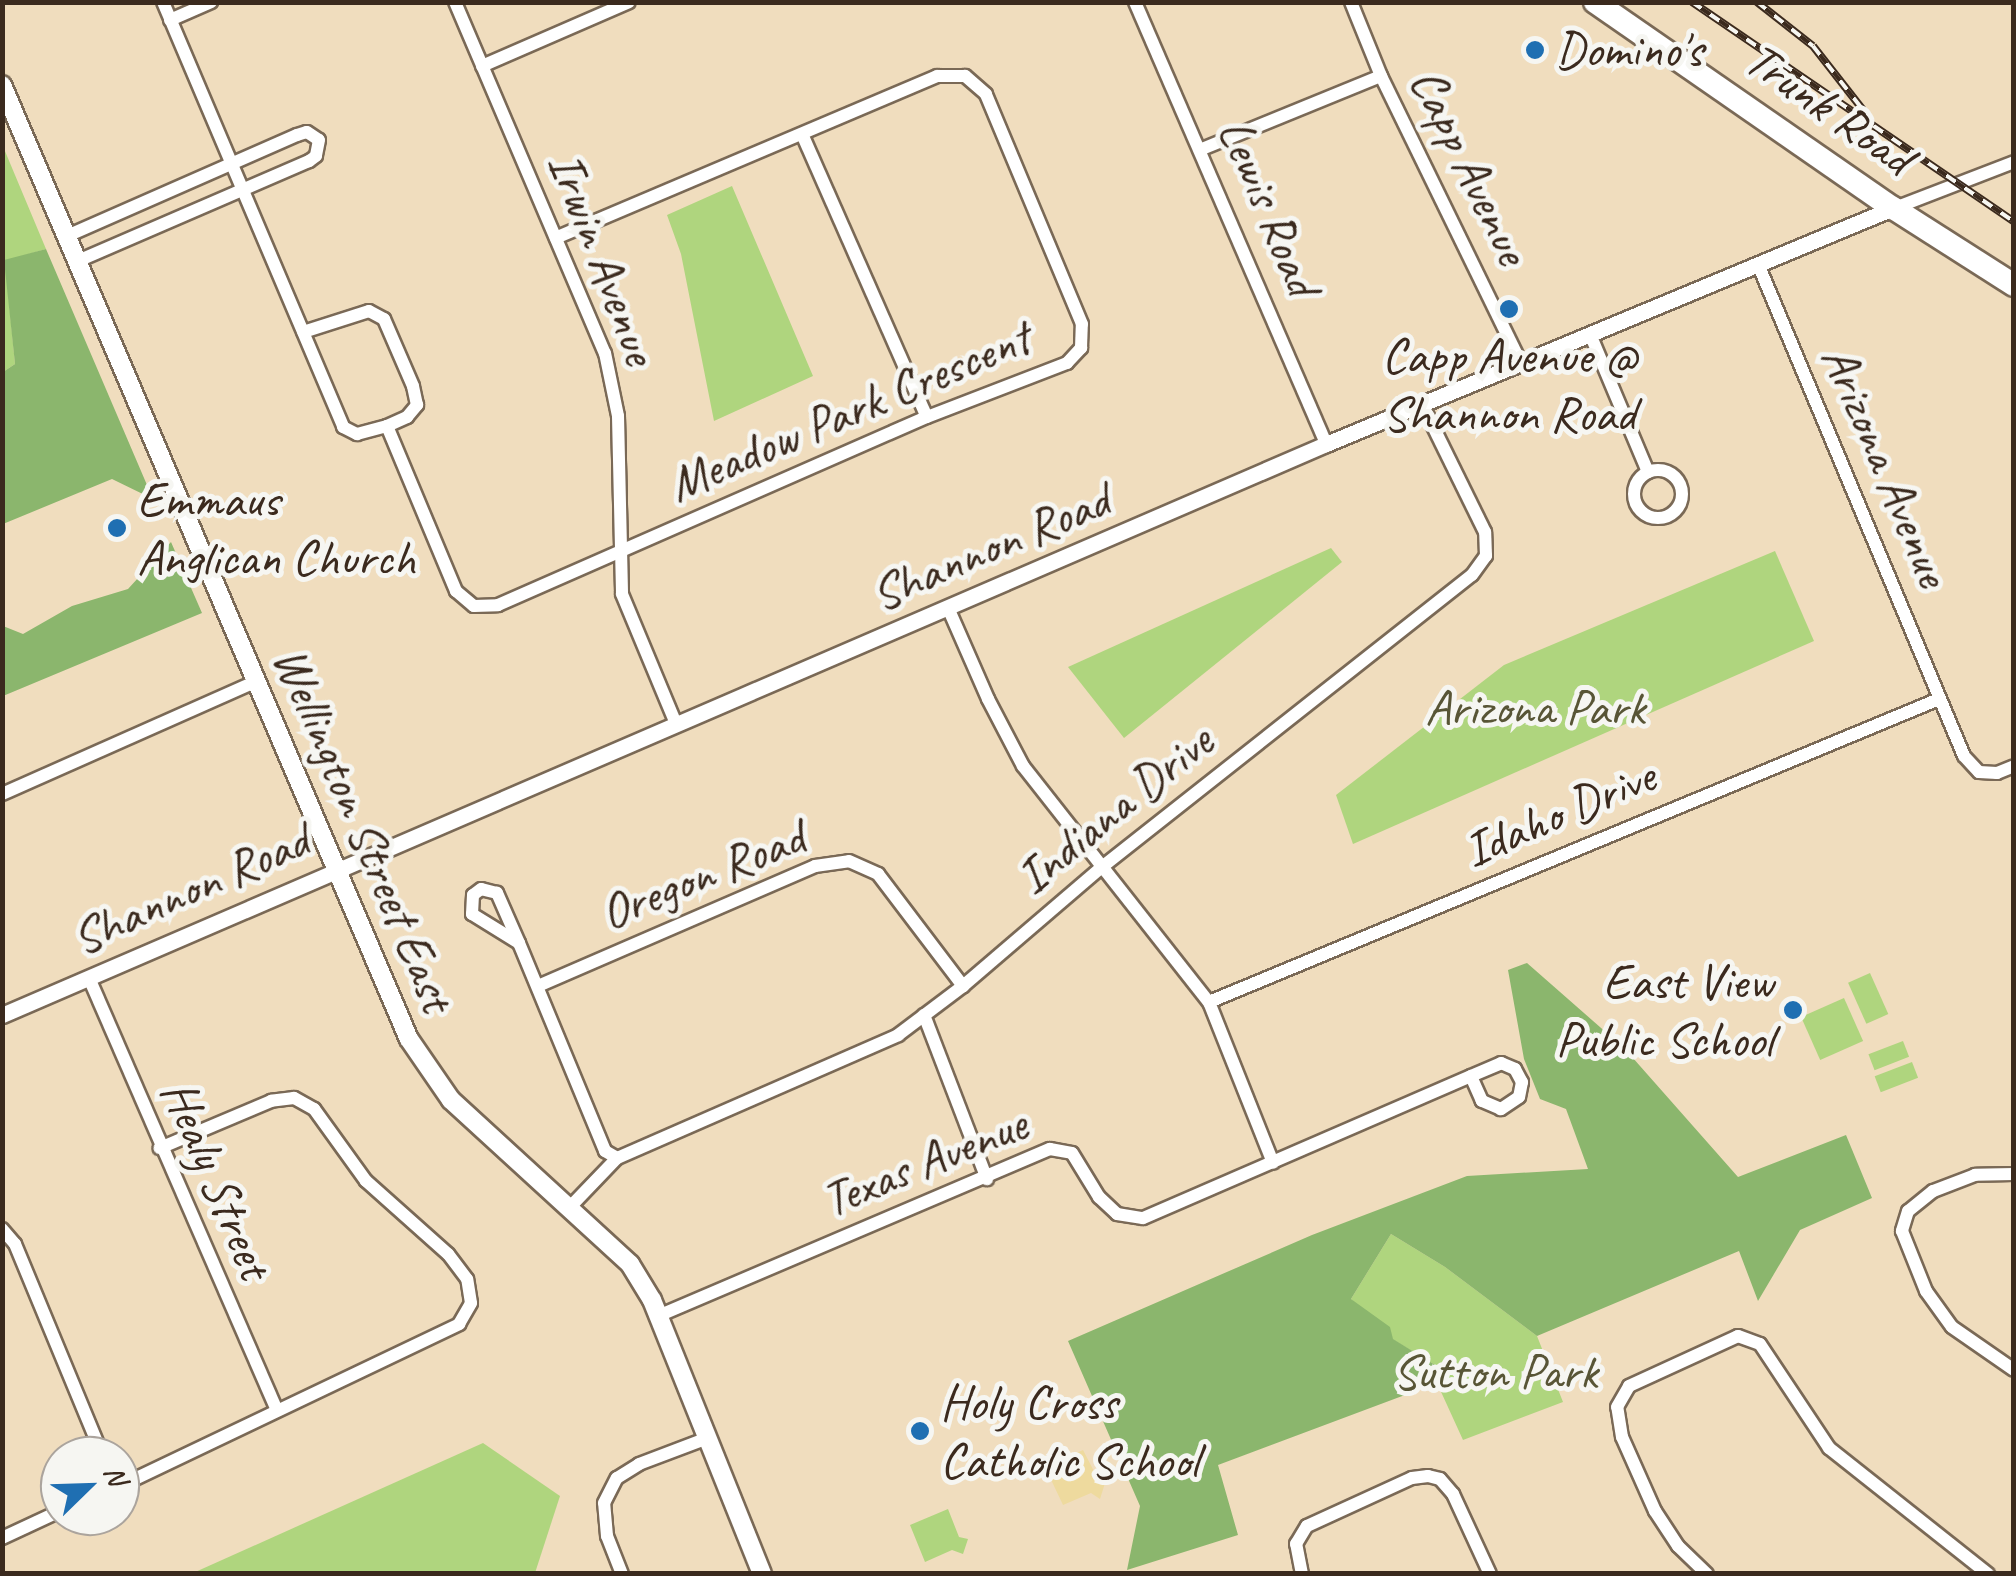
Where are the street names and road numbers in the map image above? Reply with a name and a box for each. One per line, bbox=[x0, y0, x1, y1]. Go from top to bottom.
street label: Trunk Road bbox=[1733, 28, 1925, 188]
street label: Capp Avenue bbox=[1397, 58, 1543, 274]
street label: Lewis Road bbox=[1205, 110, 1333, 304]
street label: Irwin Avenue bbox=[535, 144, 671, 372]
street label: Meadow Park Crescent bbox=[659, 308, 1039, 514]
street label: Arizona Avenue bbox=[1808, 337, 1964, 595]
street label: Shannon Road bbox=[863, 470, 1117, 624]
street label: Wellington Street East bbox=[260, 637, 468, 1021]
street label: Indiana Drive bbox=[1003, 711, 1225, 907]
street label: Idaho Drive bbox=[1454, 746, 1664, 880]
street label: Oregon Road bbox=[592, 807, 812, 943]
street label: Shannon Road bbox=[63, 810, 317, 968]
street label: Healy Street bbox=[148, 1070, 286, 1288]
street label: Texas Avenue bbox=[813, 1094, 1035, 1230]

